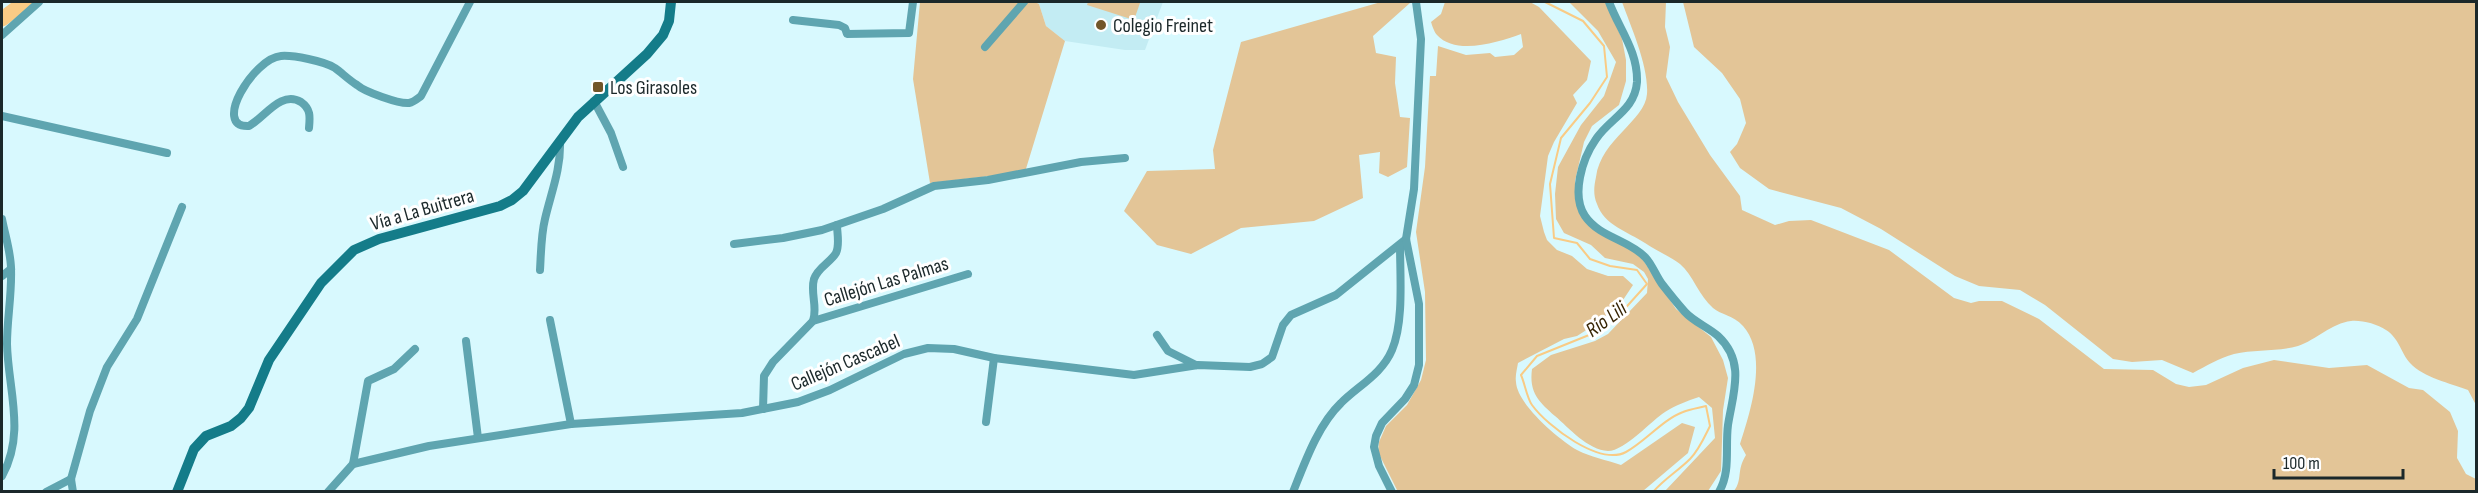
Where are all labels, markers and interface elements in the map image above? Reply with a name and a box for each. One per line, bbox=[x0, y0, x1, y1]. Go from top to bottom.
place label: Colegio Freinet bbox=[1113, 14, 1213, 38]
marker: Colegio Freinet bbox=[1094, 18, 1108, 32]
place label: Los Girasoles bbox=[610, 76, 697, 100]
marker: Los Girasoles bbox=[591, 80, 605, 94]
street label: Vía a La Buitrera bbox=[368, 184, 477, 236]
street label: Callejón Las Palmas bbox=[821, 252, 951, 312]
water label: Río Lili bbox=[1581, 295, 1633, 343]
street label: Callejón Cascabel bbox=[787, 329, 903, 397]
scale bar bbox=[2274, 442, 2403, 480]
text: 100 m bbox=[2283, 453, 2320, 474]

